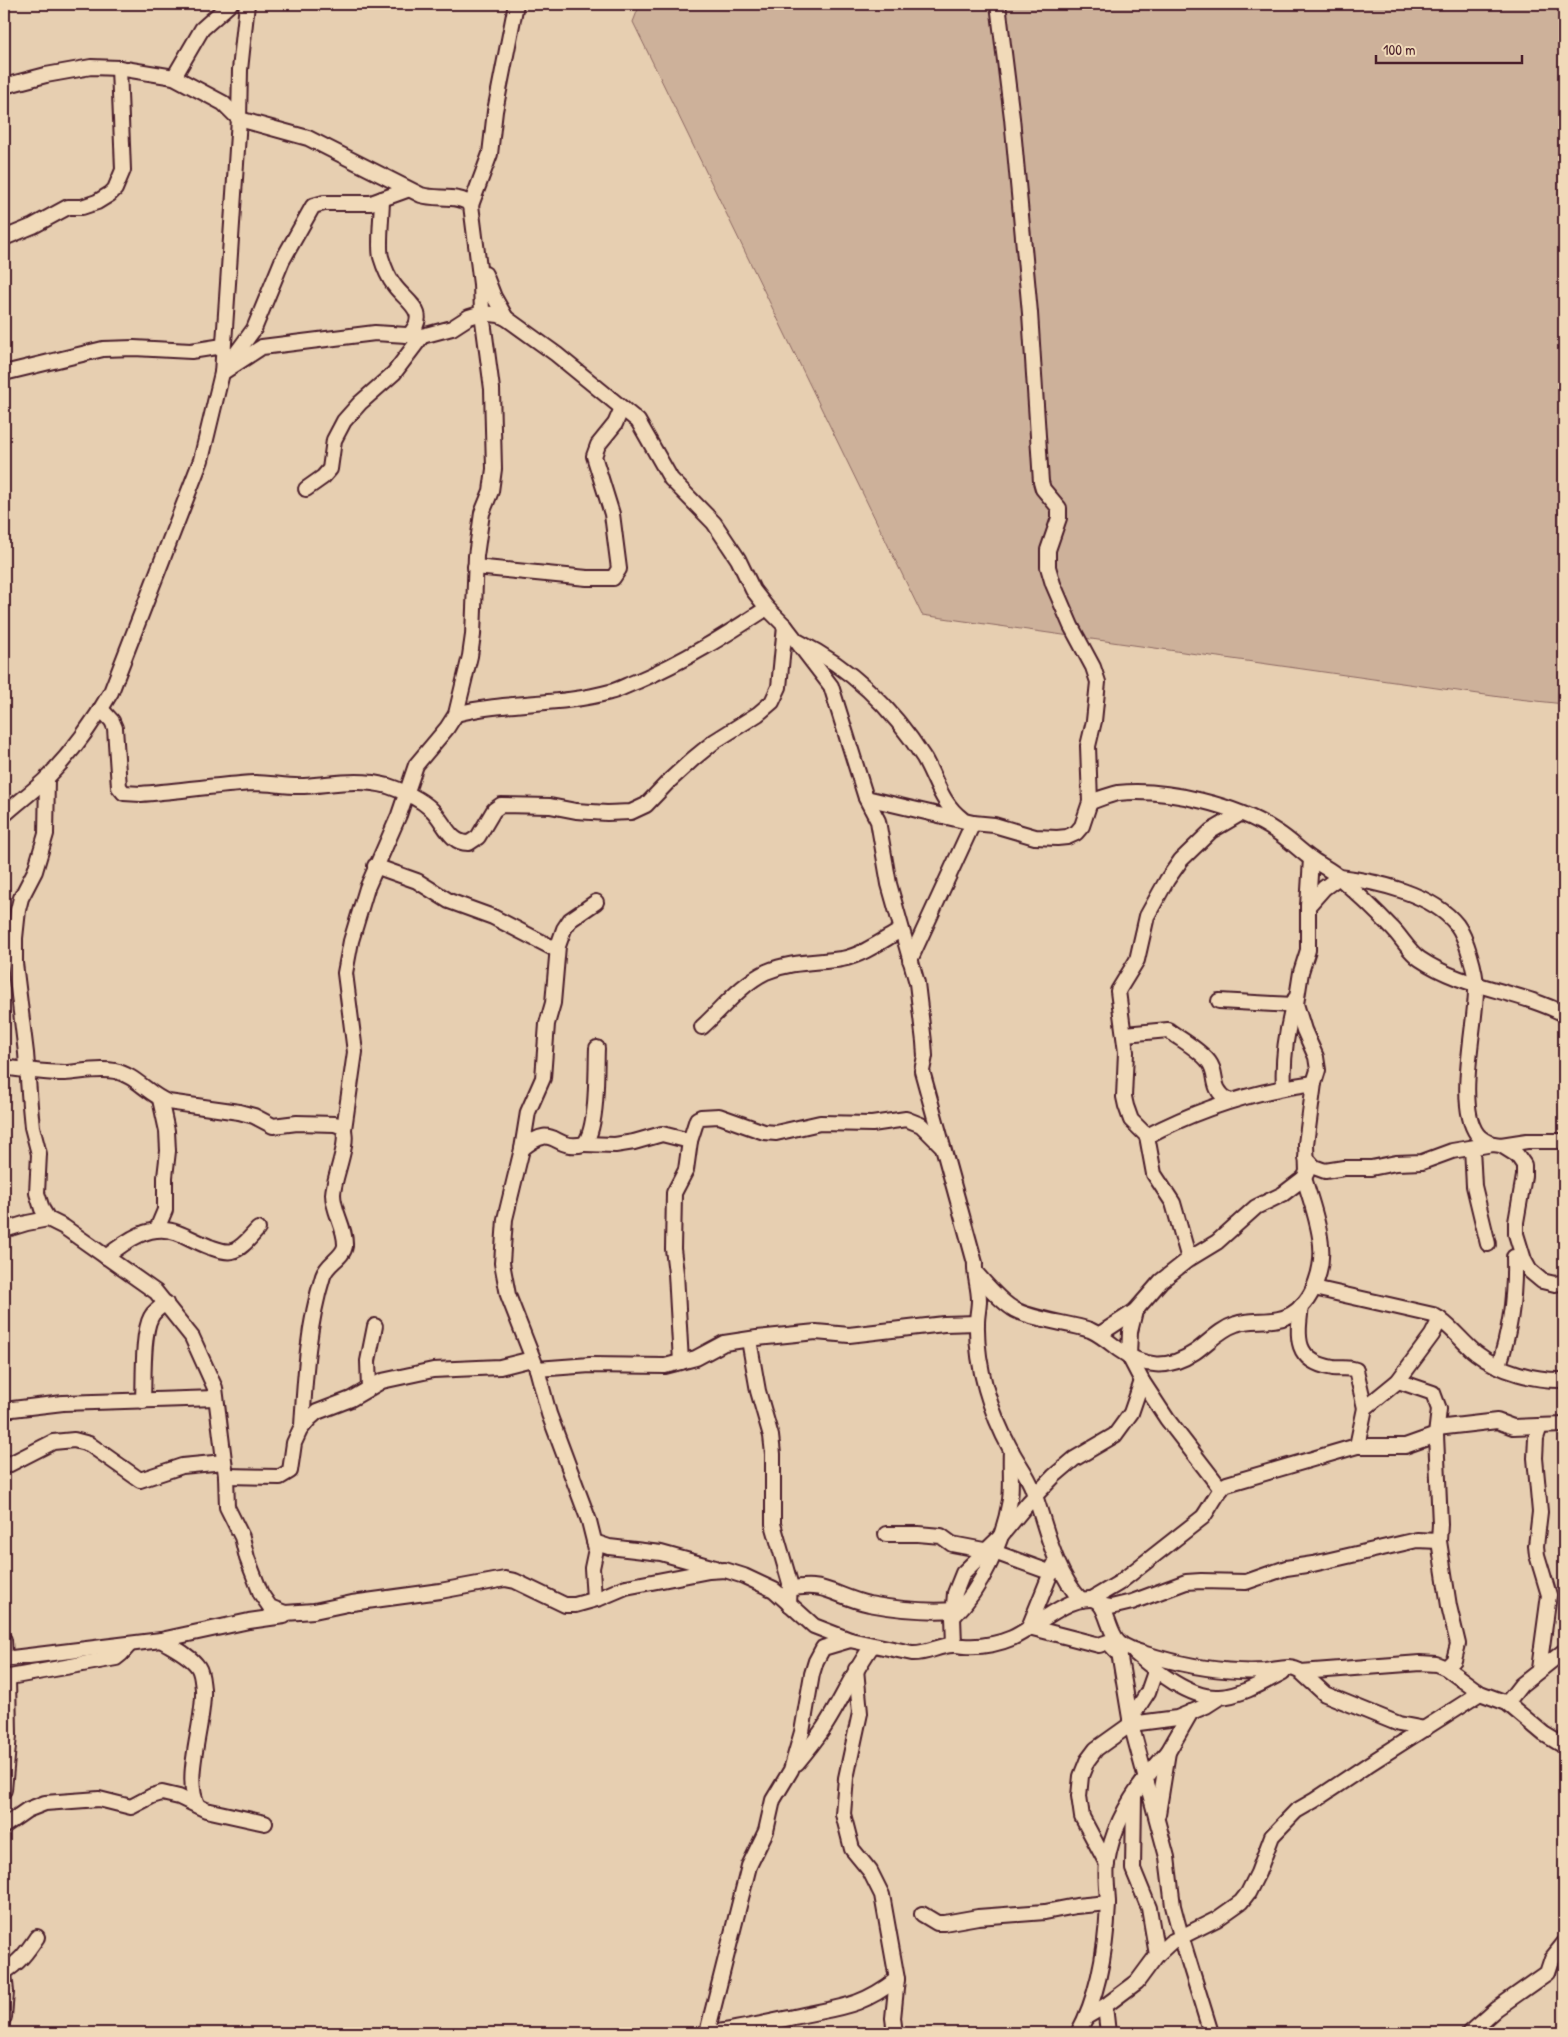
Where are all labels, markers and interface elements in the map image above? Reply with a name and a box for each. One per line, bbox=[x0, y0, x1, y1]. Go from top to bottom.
scale bar bbox=[1376, 32, 1522, 64]
text: 100 m bbox=[1383, 39, 1416, 60]

